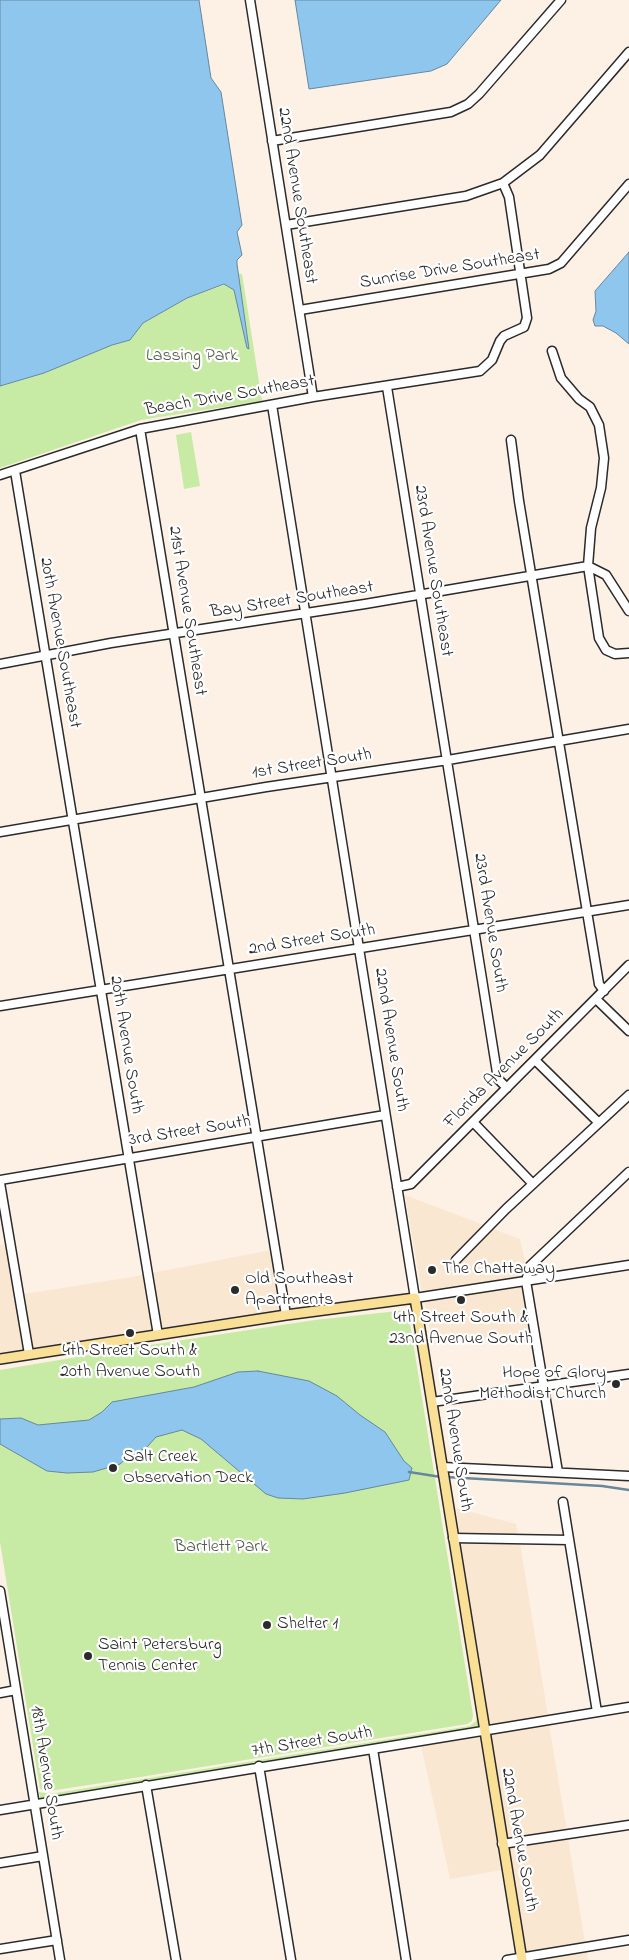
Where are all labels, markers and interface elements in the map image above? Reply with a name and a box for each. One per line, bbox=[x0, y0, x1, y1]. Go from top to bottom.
street label: 22nd Avenue Southeast bbox=[271, 106, 321, 286]
street label: Sunrise Drive Southeast bbox=[358, 245, 542, 295]
park label: Lassing Park bbox=[146, 346, 238, 368]
street label: Beach Drive Southeast bbox=[144, 371, 316, 423]
street label: 23rd Avenue Southeast bbox=[408, 484, 456, 658]
street label: 21st Avenue Southeast bbox=[162, 525, 210, 697]
street label: 20th Avenue Southeast bbox=[33, 556, 85, 730]
street label: Bay Street Southeast bbox=[209, 577, 375, 625]
street label: 1st Street South bbox=[251, 745, 373, 785]
street label: 23rd Avenue South bbox=[467, 852, 511, 994]
street label: 2nd Street South bbox=[247, 920, 377, 962]
street label: 22nd Avenue South bbox=[368, 966, 412, 1114]
street label: 20th Avenue South bbox=[103, 974, 147, 1116]
street label: Florida Avenue South bbox=[440, 1004, 570, 1134]
street label: 3rd Street South bbox=[127, 1112, 253, 1152]
place label: The Chattaway bbox=[442, 1259, 555, 1281]
marker: The Chattaway bbox=[426, 1264, 438, 1276]
place label: Old Southeast Apartments bbox=[245, 1269, 353, 1312]
marker: Old Southeast Apartments bbox=[229, 1284, 241, 1296]
marker: 4th Street South & 23nd Avenue South bbox=[455, 1294, 467, 1306]
place label: 4th Street South & 23nd Avenue South bbox=[389, 1308, 533, 1350]
marker: 4th Street South & 20th Avenue South bbox=[124, 1327, 136, 1339]
place label: 4th Street South & 20th Avenue South bbox=[60, 1341, 200, 1384]
place label: Hope of Glory Methodist Church bbox=[479, 1363, 606, 1406]
street label: 22nd Avenue South bbox=[432, 1366, 476, 1514]
marker: Hope of Glory Methodist Church bbox=[610, 1378, 622, 1390]
place label: Salt Creek Observation Deck bbox=[123, 1447, 253, 1490]
marker: Salt Creek Observation Deck bbox=[107, 1462, 119, 1474]
park label: Bartlett Park bbox=[174, 1537, 268, 1559]
place label: Shelter 1 bbox=[277, 1614, 338, 1636]
marker: Shelter 1 bbox=[261, 1619, 273, 1631]
place label: Saint Petersburg Tennis Center bbox=[98, 1635, 222, 1678]
marker: Saint Petersburg Tennis Center bbox=[82, 1650, 94, 1662]
street label: 18th Avenue South bbox=[24, 1704, 66, 1842]
street label: 7th Street South bbox=[250, 1723, 374, 1763]
street label: 22nd Avenue South bbox=[495, 1767, 541, 1913]

